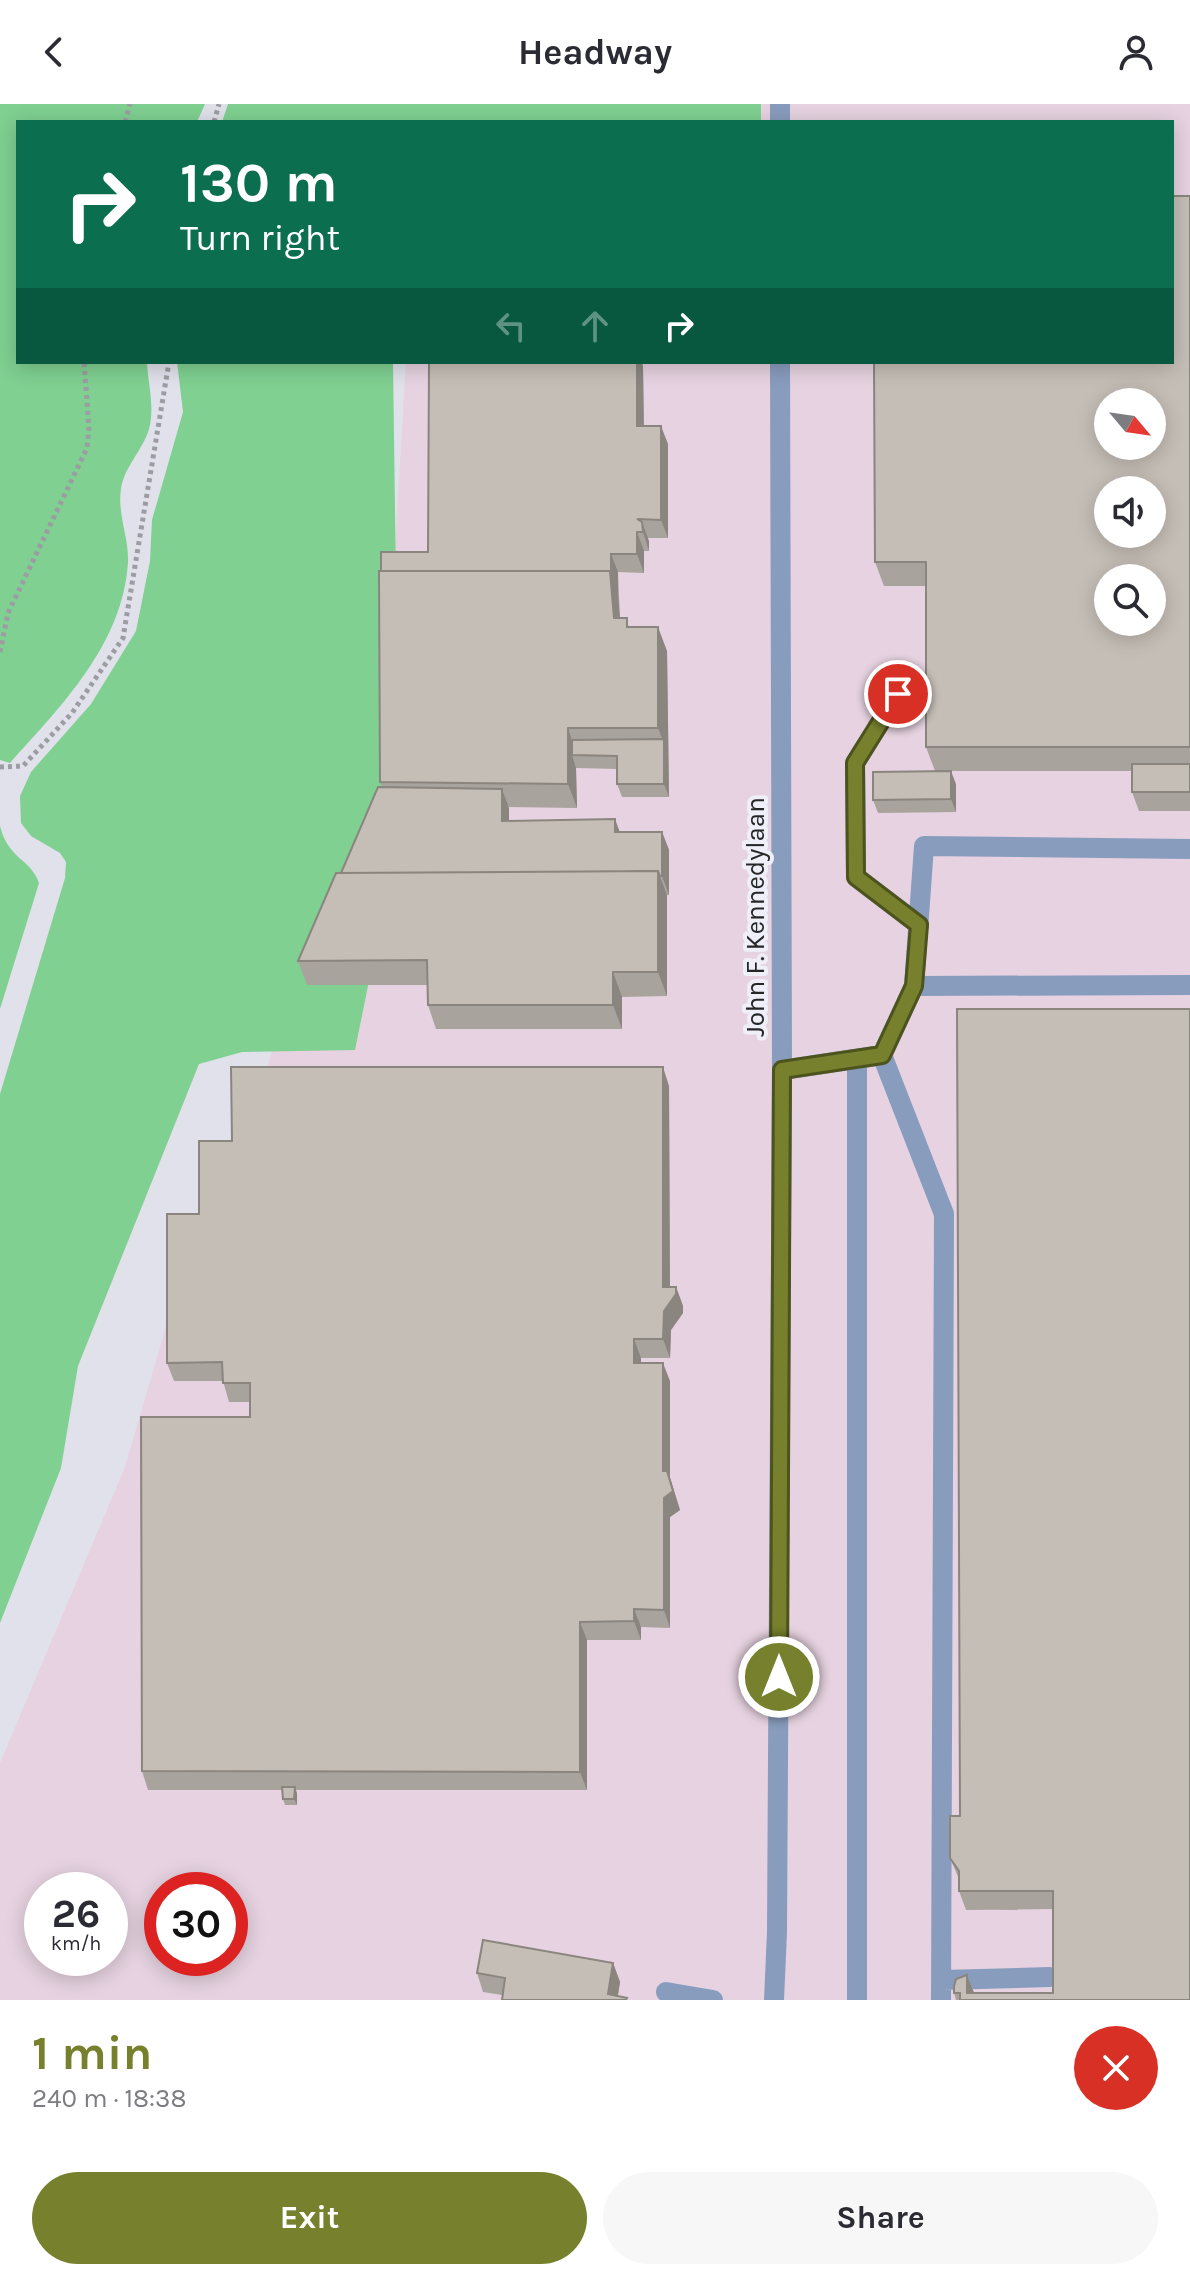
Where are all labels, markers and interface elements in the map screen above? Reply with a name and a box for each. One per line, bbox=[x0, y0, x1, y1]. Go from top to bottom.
icon: back bbox=[32, 30, 76, 74]
icon: person bbox=[1114, 30, 1158, 74]
text: Headway bbox=[518, 31, 672, 73]
text: 130 m bbox=[180, 150, 338, 215]
icon: right bbox=[48, 152, 152, 256]
text: Turn right bbox=[180, 217, 340, 259]
icon: left bbox=[489, 304, 533, 348]
icon: ahead bbox=[573, 304, 617, 348]
icon: right bbox=[657, 304, 701, 348]
north arrow bbox=[1094, 388, 1166, 460]
map controls bbox=[1094, 388, 1166, 636]
button: sound bbox=[1094, 476, 1166, 548]
button: search bbox=[1094, 564, 1166, 636]
pin bbox=[864, 660, 932, 728]
icon: arrive bbox=[876, 672, 920, 716]
street label: John F. Kennedylaan bbox=[740, 797, 771, 1037]
position arrow bbox=[737, 1635, 821, 1719]
speed limit sign: 30 bbox=[144, 1872, 248, 1976]
text: 26 bbox=[52, 1890, 100, 1937]
text: km/h bbox=[51, 1932, 101, 1955]
text: 1 min bbox=[32, 2025, 152, 2081]
button: close bbox=[1074, 2026, 1158, 2110]
text: 240 m · 18:38 bbox=[32, 2083, 186, 2114]
button: Exit bbox=[32, 2172, 587, 2264]
button: Share bbox=[603, 2172, 1158, 2264]

